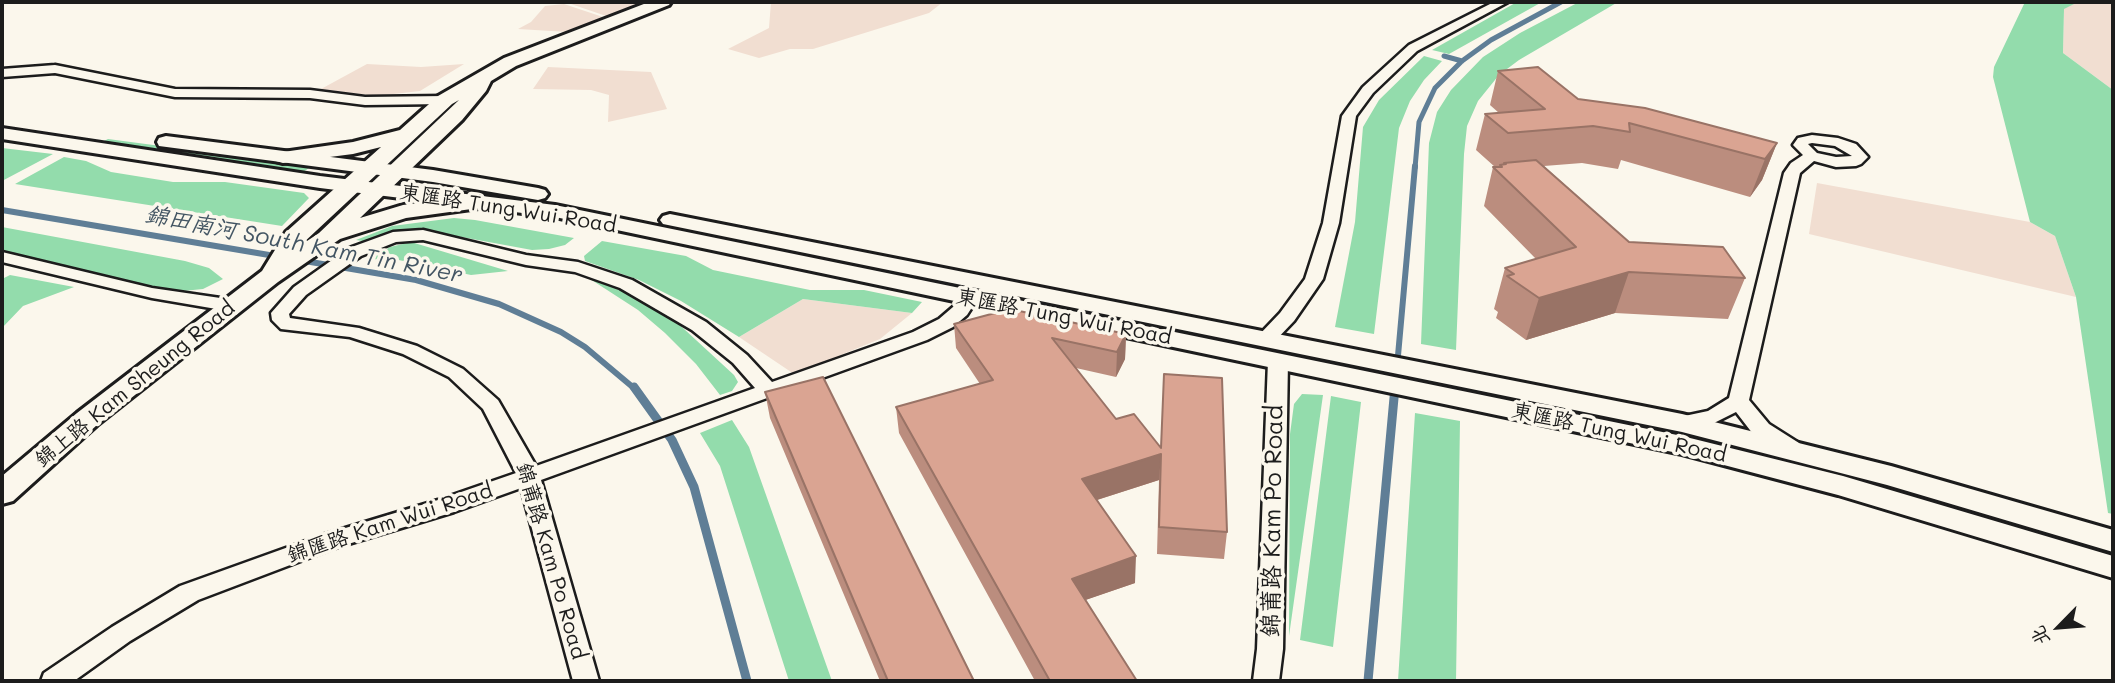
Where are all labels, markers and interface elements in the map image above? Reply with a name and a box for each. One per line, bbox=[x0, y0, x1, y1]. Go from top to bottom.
street label: 東匯路 Tung Wui Road bbox=[398, 179, 618, 239]
water label: 錦田南河 South Kam Tin River bbox=[143, 201, 465, 289]
street label: 東匯路 Tung Wui Road bbox=[954, 284, 1174, 350]
street label: 錦上路 Kam Sheung Road bbox=[30, 296, 240, 472]
street label: 東匯路 Tung Wui Road bbox=[1509, 398, 1729, 468]
street label: 錦莆路 Kam Po Road bbox=[1257, 405, 1289, 637]
street label: 錦莆路 Kam Po Road bbox=[511, 460, 591, 662]
street label: 錦匯路 Kam Wui Road bbox=[284, 478, 496, 568]
north arrow bbox=[2024, 592, 2094, 662]
text: 北 bbox=[2024, 622, 2055, 650]

